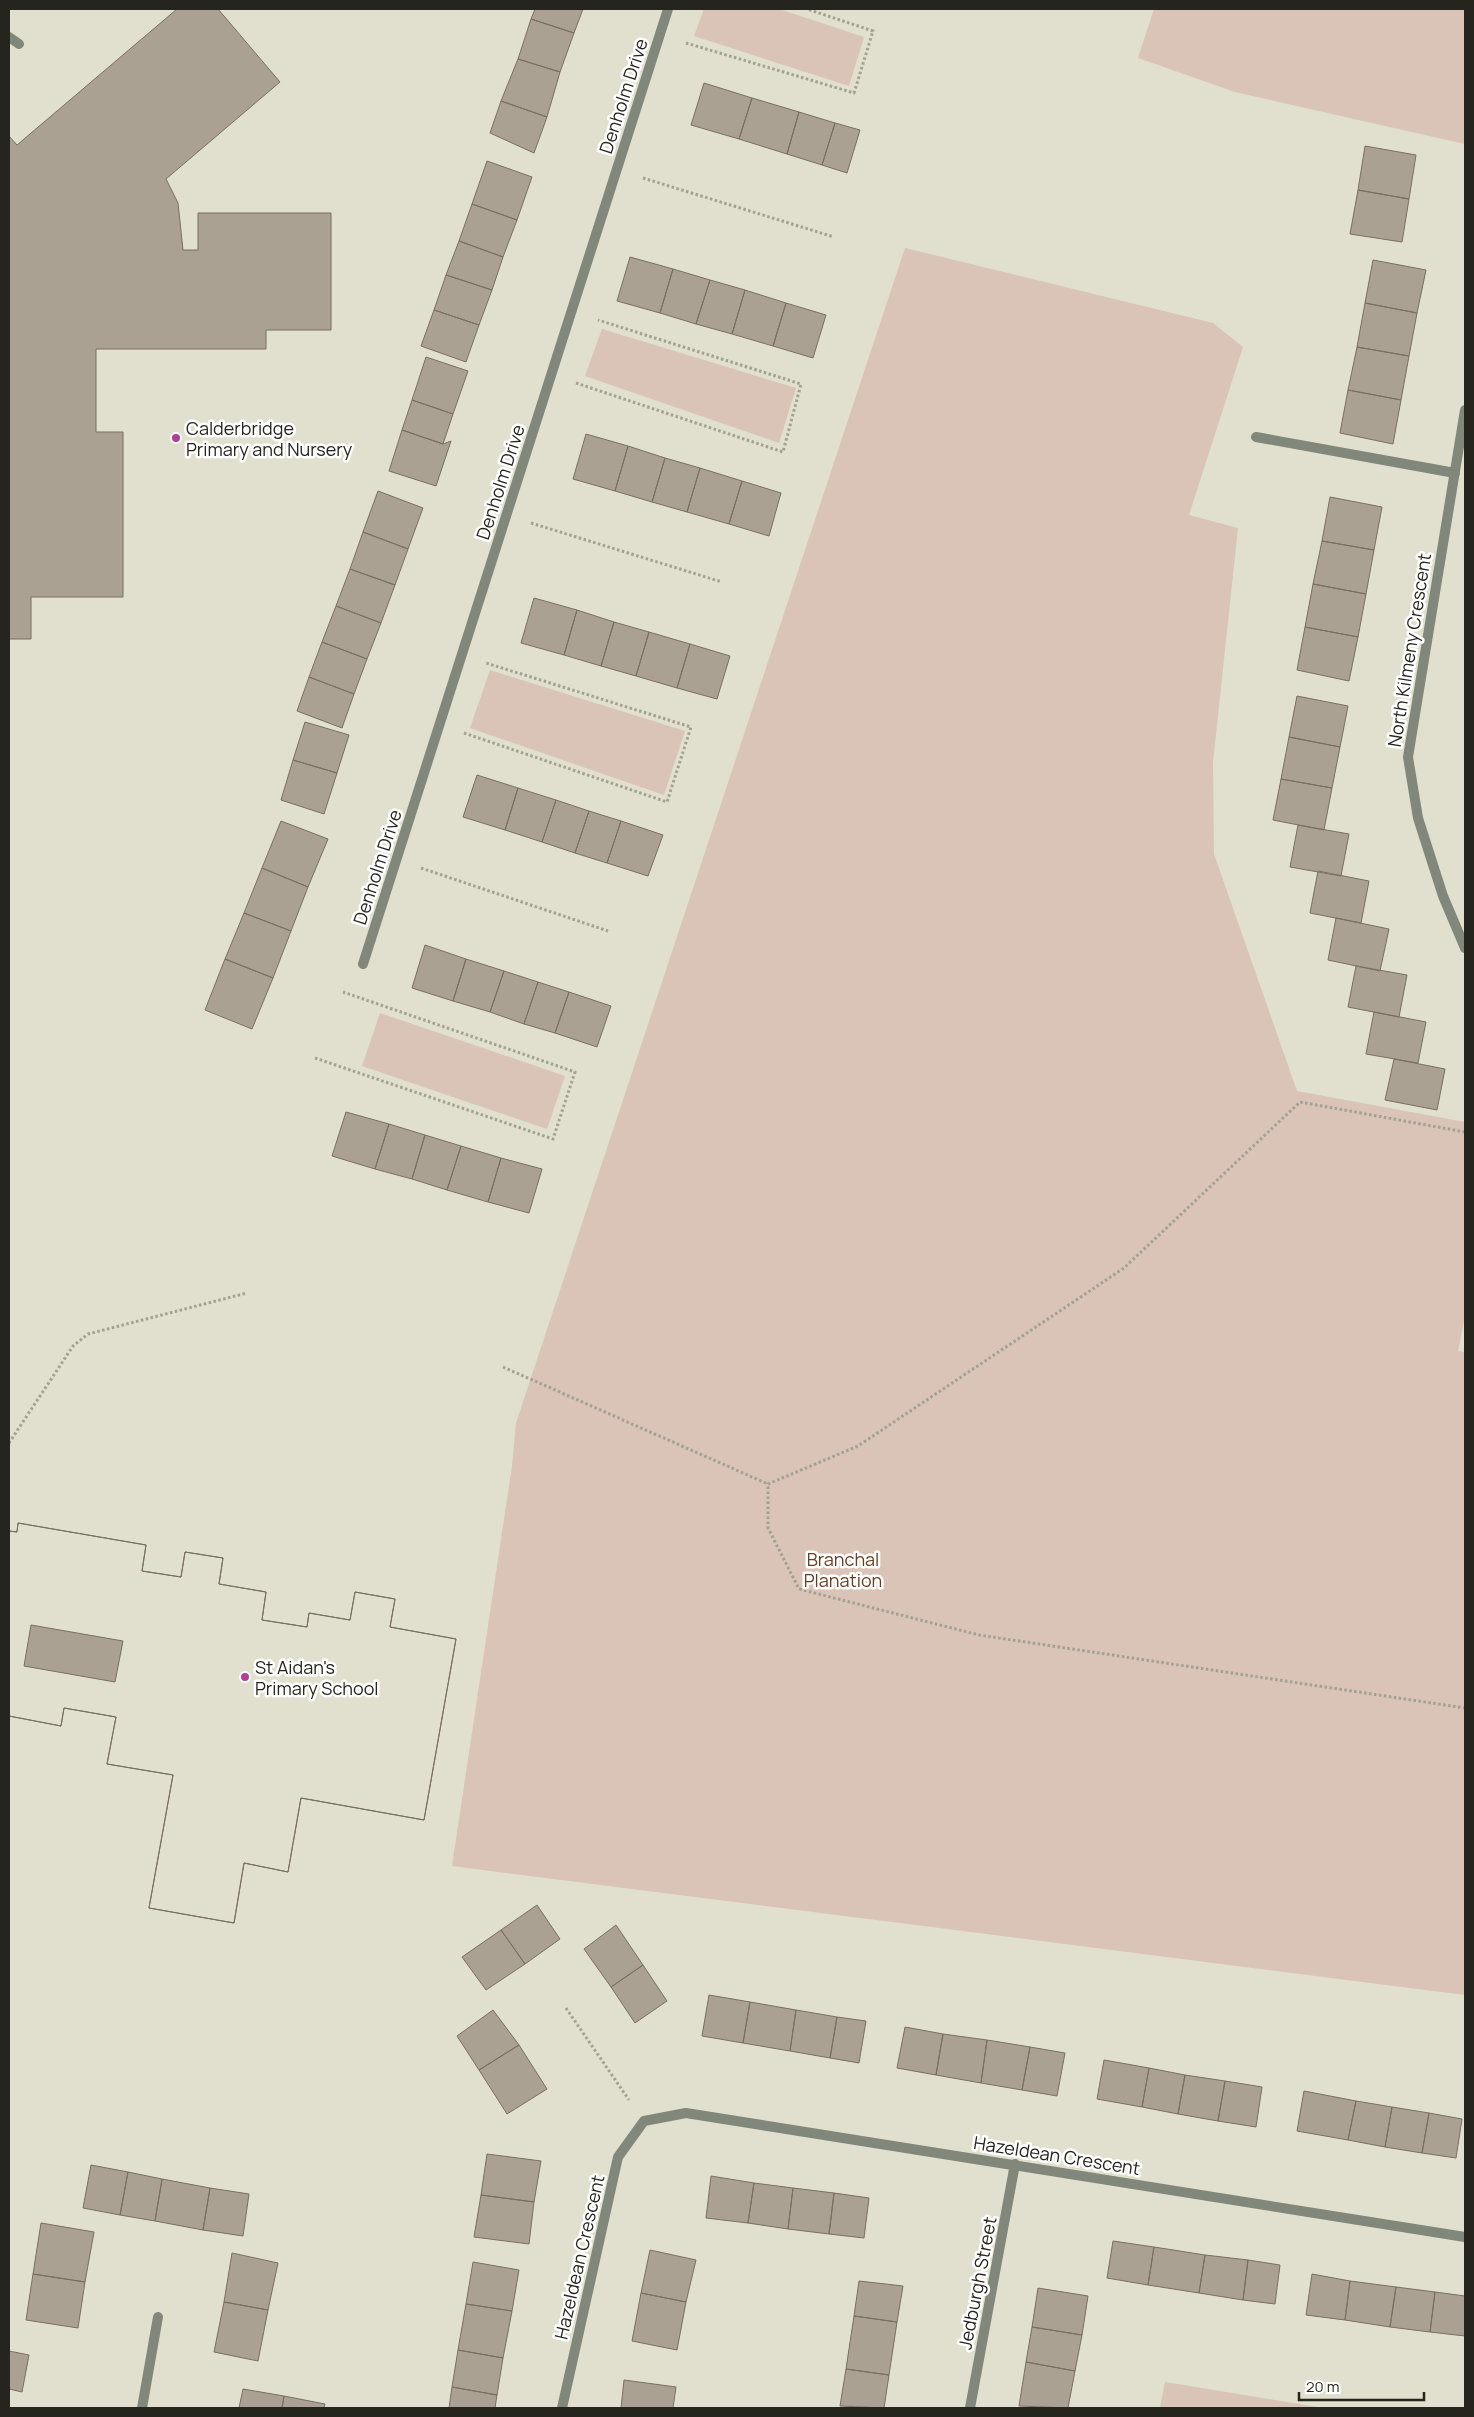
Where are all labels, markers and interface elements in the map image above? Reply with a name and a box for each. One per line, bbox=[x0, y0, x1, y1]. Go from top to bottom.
street label: Denholm Drive bbox=[593, 35, 653, 157]
place label: Calderbridge Primary and Nursery bbox=[186, 416, 353, 461]
street label: Denholm Drive bbox=[470, 421, 530, 543]
marker: Calderbridge Primary and Nursery bbox=[170, 432, 182, 444]
street label: North Kilmeny Crescent bbox=[1382, 551, 1436, 749]
street label: Denholm Drive bbox=[347, 806, 407, 928]
park label: Branchal Planation bbox=[804, 1547, 882, 1592]
place label: St Aidan's Primary School bbox=[255, 1655, 379, 1700]
marker: St Aidan's Primary School bbox=[239, 1671, 251, 1683]
street label: Hazeldean Crescent bbox=[972, 2130, 1142, 2180]
street label: Hazeldean Crescent bbox=[548, 2172, 610, 2342]
street label: Jedburgh Street bbox=[952, 2215, 1002, 2351]
scale bar bbox=[1299, 2370, 1424, 2402]
text: 20 m bbox=[1306, 2376, 1339, 2397]

